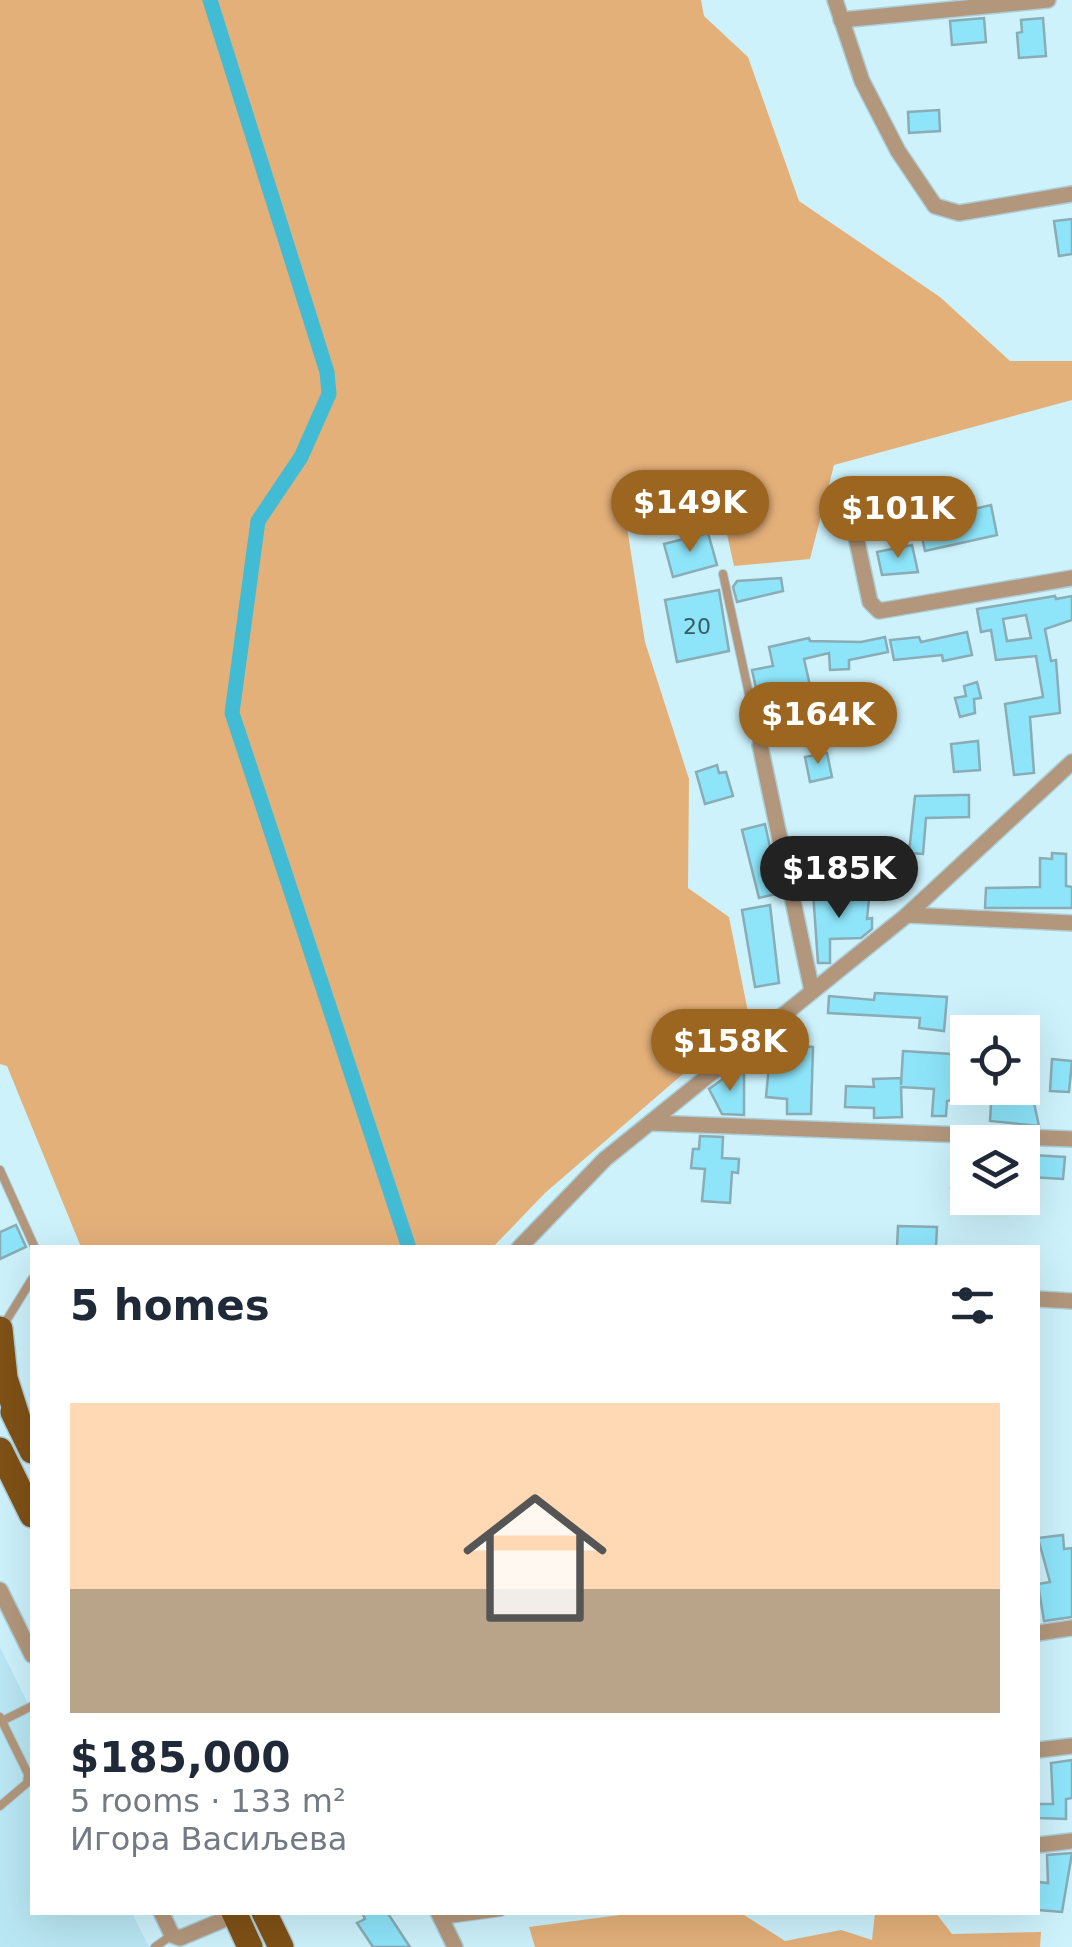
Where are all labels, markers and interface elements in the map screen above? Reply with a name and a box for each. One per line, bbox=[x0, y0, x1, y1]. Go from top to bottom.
pin: $149K bbox=[620, 470, 760, 555]
pin: $101K bbox=[828, 476, 968, 561]
text: $149K bbox=[633, 483, 747, 521]
text: $101K bbox=[841, 489, 955, 527]
house number: 20 bbox=[683, 614, 711, 639]
pin: $164K bbox=[748, 682, 888, 767]
text: $164K bbox=[761, 695, 875, 733]
pin: $185K bbox=[769, 836, 909, 921]
text: $185K bbox=[782, 849, 896, 887]
pin: $158K bbox=[660, 1009, 800, 1094]
map controls bbox=[950, 1015, 1040, 1215]
button: locate bbox=[950, 1015, 1040, 1105]
text: $158K bbox=[673, 1022, 787, 1060]
button: layers bbox=[950, 1125, 1040, 1215]
icon: filters bbox=[945, 1278, 1000, 1333]
text: 5 homes bbox=[70, 1281, 270, 1330]
icon: home bbox=[445, 1468, 625, 1648]
text: $185,000 bbox=[70, 1733, 291, 1782]
text: 5 rooms · 133 m² bbox=[70, 1782, 346, 1820]
text: Игора Васиљева bbox=[70, 1820, 347, 1858]

